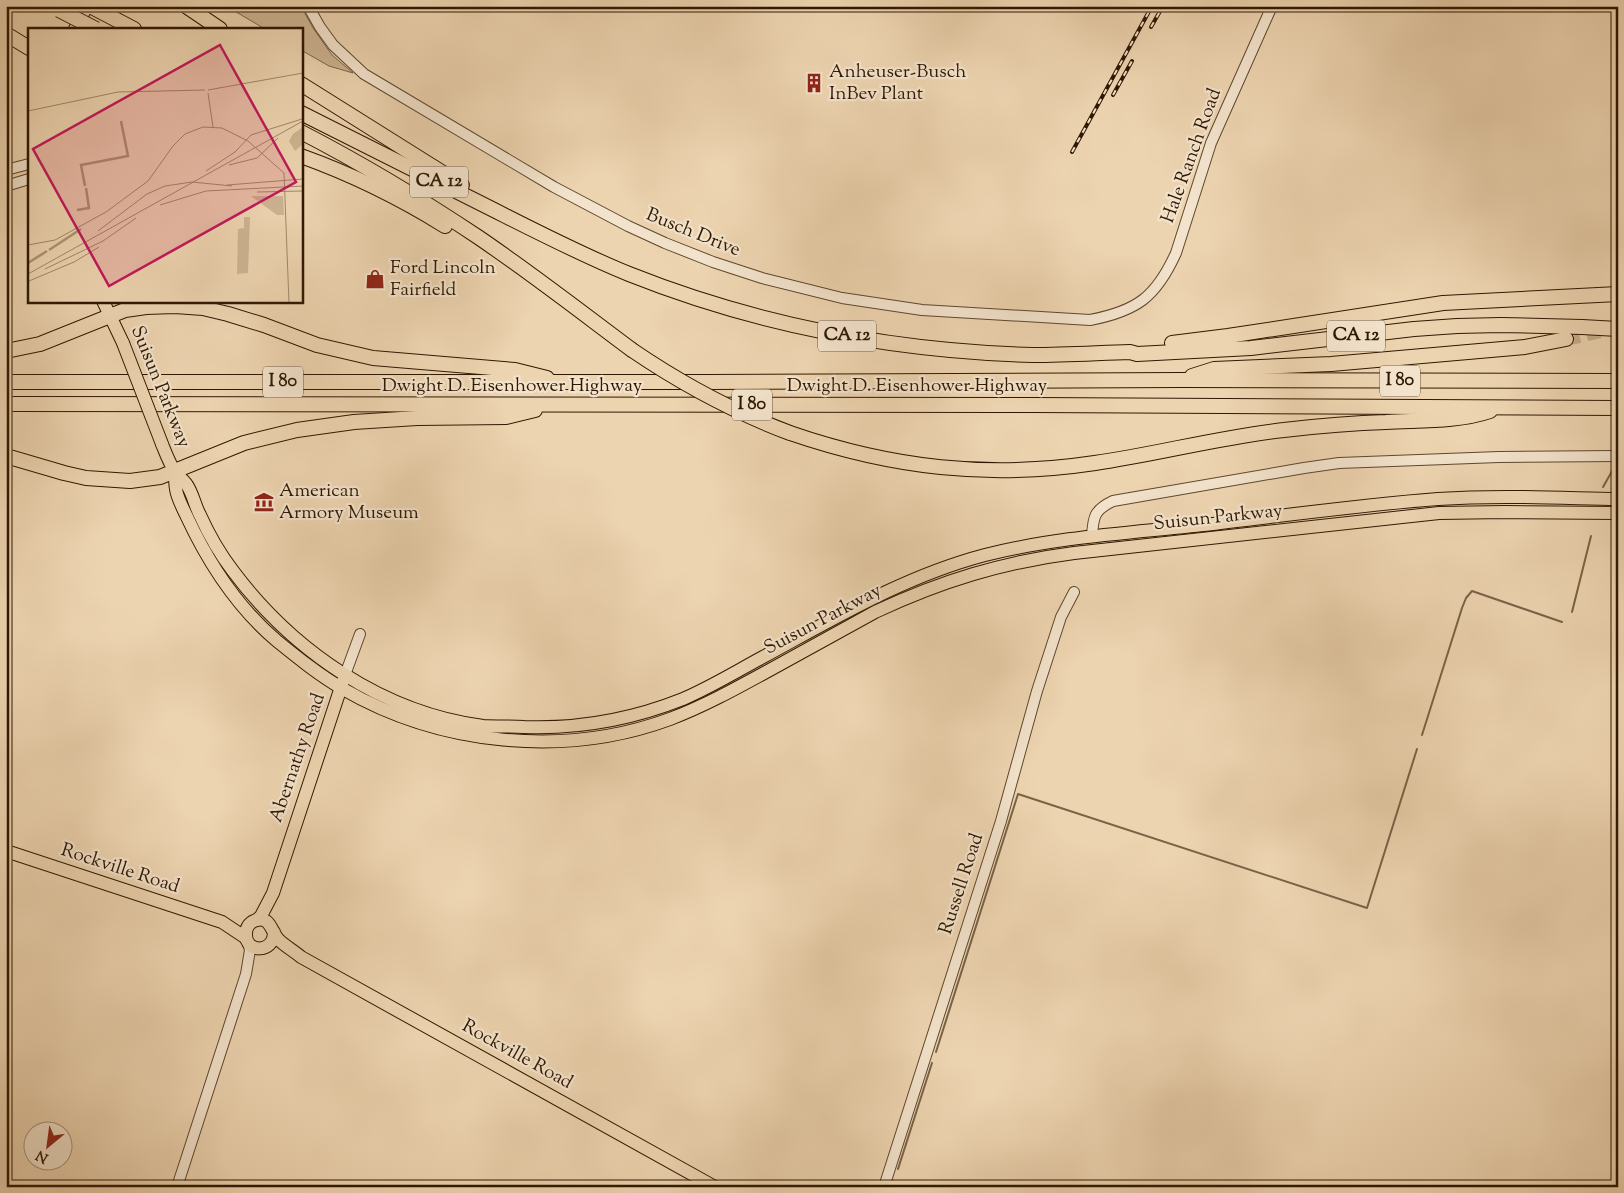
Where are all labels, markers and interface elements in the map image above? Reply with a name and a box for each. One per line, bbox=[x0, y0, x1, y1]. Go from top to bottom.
inset map bbox=[28, 28, 302, 302]
place label: Anheuser-Busch InBev Plant bbox=[829, 59, 966, 108]
building icon: Anheuser-Busch InBev Plant bbox=[803, 72, 825, 94]
street label: Hale Ranch Road bbox=[1155, 85, 1229, 227]
road number: CA 12 bbox=[410, 166, 468, 198]
street label: Busch Drive bbox=[642, 202, 744, 264]
place label: Ford Lincoln Fairfield bbox=[390, 255, 496, 304]
shop icon: Ford Lincoln Fairfield bbox=[364, 268, 386, 290]
road number: CA 12 bbox=[818, 321, 876, 352]
road number: CA 12 bbox=[1327, 321, 1385, 352]
street label: Suisun Parkway bbox=[123, 322, 197, 453]
road number: I 80 bbox=[1380, 366, 1420, 396]
road number: I 80 bbox=[263, 367, 303, 398]
street label: Dwight D. Eisenhower Highway bbox=[382, 373, 643, 400]
street label: Dwight D. Eisenhower Highway bbox=[787, 373, 1048, 400]
road number: I 80 bbox=[732, 390, 772, 420]
place label: American Armory Museum bbox=[279, 478, 419, 527]
museum icon: American Armory Museum bbox=[253, 491, 275, 513]
street label: Suisun Parkway bbox=[1152, 498, 1284, 538]
street label: Suisun Parkway bbox=[759, 577, 887, 662]
street label: Abernathy Road bbox=[263, 689, 333, 826]
street label: Russell Road bbox=[933, 830, 991, 938]
street label: Rockville Road bbox=[57, 837, 183, 901]
street label: Rockville Road bbox=[457, 1013, 578, 1097]
north arrow bbox=[22, 1120, 72, 1170]
text: N bbox=[33, 1144, 52, 1167]

